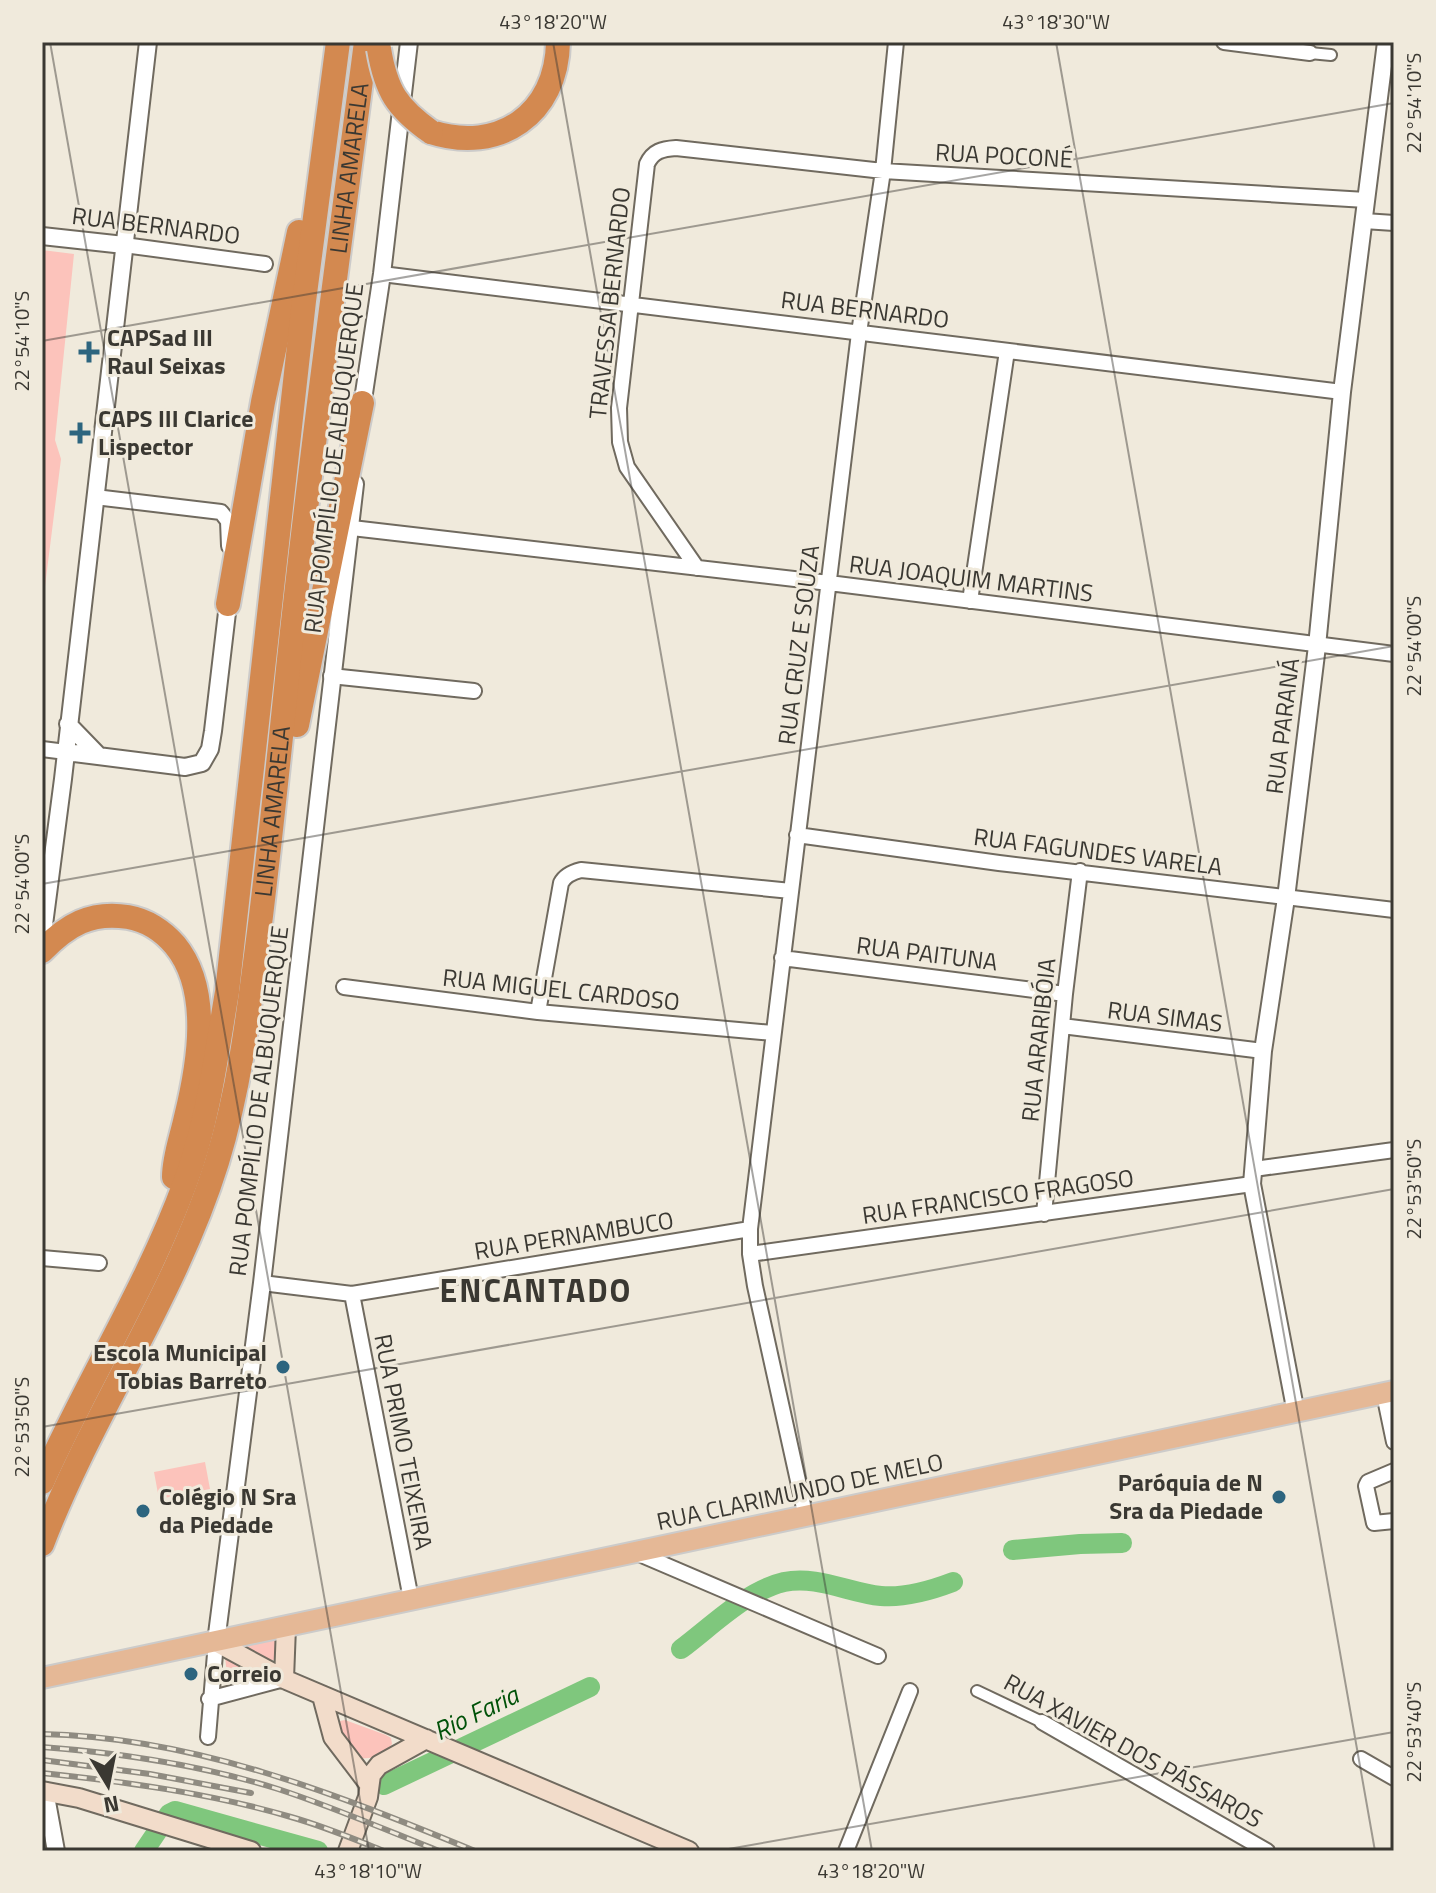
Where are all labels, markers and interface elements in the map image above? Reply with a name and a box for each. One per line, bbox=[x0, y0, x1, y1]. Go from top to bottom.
text: 43°18'20"W bbox=[499, 6, 607, 37]
text: 43°18'30"W bbox=[1002, 6, 1110, 37]
text: 22°54'10"S bbox=[1398, 53, 1429, 153]
street label: LINHA AMARELA bbox=[319, 80, 378, 256]
street label: RUA POCONÉ bbox=[934, 133, 1074, 177]
street label: TRAVESSA BERNARDO bbox=[579, 185, 639, 421]
street label: RUA BERNARDO bbox=[70, 197, 242, 253]
street label: RUA POMPÍLIO DE ALBUQUERQUE bbox=[294, 281, 372, 635]
street label: RUA BERNARDO bbox=[779, 281, 951, 337]
text: 22°54'10"S bbox=[6, 291, 37, 391]
place label: CAPSad III Raul Seixas bbox=[107, 319, 226, 383]
marker: CAPSad III Raul Seixas bbox=[78, 341, 100, 363]
place label: CAPS III Clarice Lispector bbox=[98, 400, 254, 464]
marker: CAPS III Clarice Lispector bbox=[69, 422, 91, 444]
street label: RUA CRUZ E SOUZA bbox=[768, 543, 828, 747]
street label: RUA JOAQUIM MARTINS bbox=[847, 545, 1095, 611]
text: 22°54'00"S bbox=[1398, 596, 1429, 696]
street label: RUA PARANÁ bbox=[1256, 656, 1308, 796]
street label: LINHA AMARELA bbox=[244, 724, 299, 899]
street label: RUA FAGUNDES VARELA bbox=[972, 818, 1225, 884]
text: 22°54'00"S bbox=[6, 834, 37, 934]
street label: RUA POMPÍLIO DE ALBUQUERQUE bbox=[219, 924, 297, 1278]
street label: RUA PAITUNA bbox=[854, 926, 1000, 980]
street label: RUA ARARIBÓIA bbox=[1012, 956, 1064, 1124]
street label: RUA MIGUEL CARDOSO bbox=[441, 959, 681, 1019]
street label: RUA SIMAS bbox=[1105, 991, 1225, 1041]
text: 22°53'50"S bbox=[1398, 1139, 1429, 1239]
street label: RUA FRANCISCO FRAGOSO bbox=[860, 1159, 1136, 1233]
street label: RUA PERNAMBUCO bbox=[472, 1201, 676, 1269]
district label: ENCANTADO bbox=[440, 1266, 632, 1314]
street label: RUA PRIMO TEIXEIRA bbox=[365, 1331, 443, 1553]
place label: Escola Municipal Tobias Barreto bbox=[93, 1334, 267, 1398]
marker: Escola Municipal Tobias Barreto bbox=[274, 1358, 292, 1376]
text: 22°53'50"S bbox=[6, 1377, 37, 1477]
street label: RUA CLARIMUNDO DE MELO bbox=[653, 1443, 946, 1539]
place label: Paróquia de N Sra da Piedade bbox=[1109, 1464, 1263, 1528]
place label: Colégio N Sra da Piedade bbox=[159, 1478, 297, 1542]
marker: Paróquia de N Sra da Piedade bbox=[1270, 1488, 1288, 1506]
marker: Colégio N Sra da Piedade bbox=[134, 1502, 152, 1520]
place label: Correio bbox=[207, 1655, 282, 1691]
street label: RUA XAVIER DOS PÁSSAROS bbox=[998, 1664, 1269, 1836]
marker: Correio bbox=[182, 1665, 200, 1683]
water label: Rio Faria bbox=[427, 1674, 527, 1750]
text: 22°53'40"S bbox=[1398, 1682, 1429, 1782]
north arrow bbox=[68, 1745, 148, 1825]
text: N bbox=[101, 1787, 122, 1823]
text: 43°18'10"W bbox=[314, 1855, 422, 1886]
text: 43°18'20"W bbox=[817, 1855, 925, 1886]

